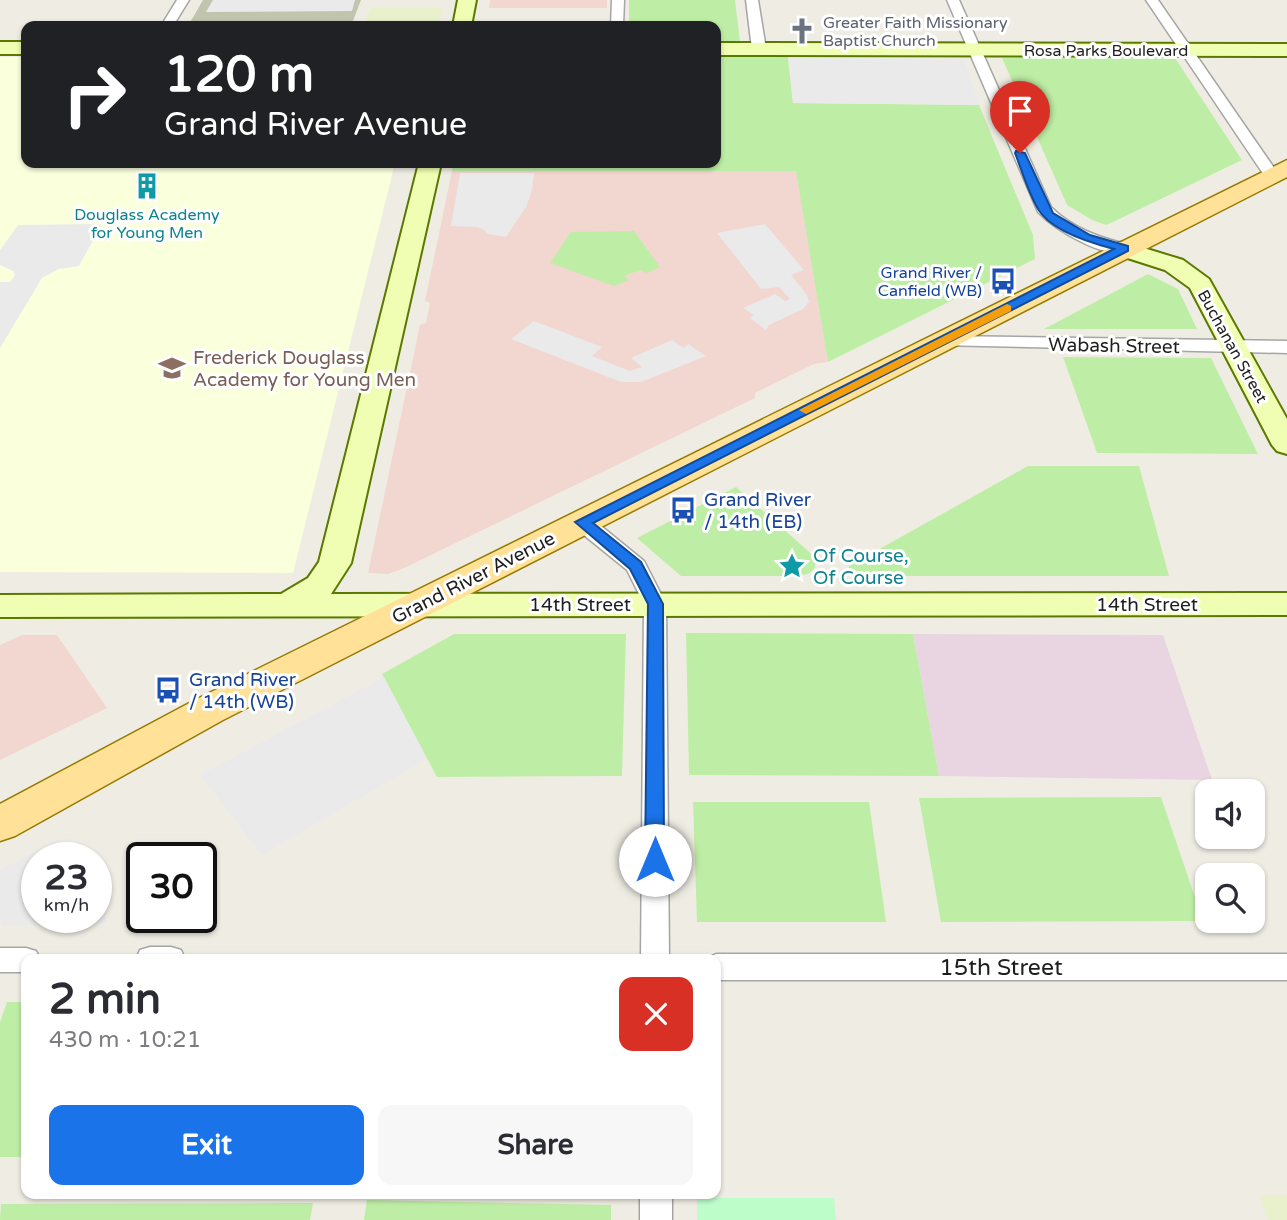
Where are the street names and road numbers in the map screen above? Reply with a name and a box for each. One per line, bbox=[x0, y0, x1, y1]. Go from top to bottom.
street label: Rosa Parks Boulevard bbox=[1024, 41, 1188, 61]
street label: Buchanan Street bbox=[1193, 286, 1272, 407]
street label: Wabash Street bbox=[1048, 334, 1180, 358]
street label: Grand River Avenue bbox=[388, 527, 559, 629]
street label: 14th Street bbox=[529, 594, 631, 616]
street label: 14th Street bbox=[1096, 594, 1198, 616]
street label: 15th Street bbox=[939, 954, 1063, 982]

